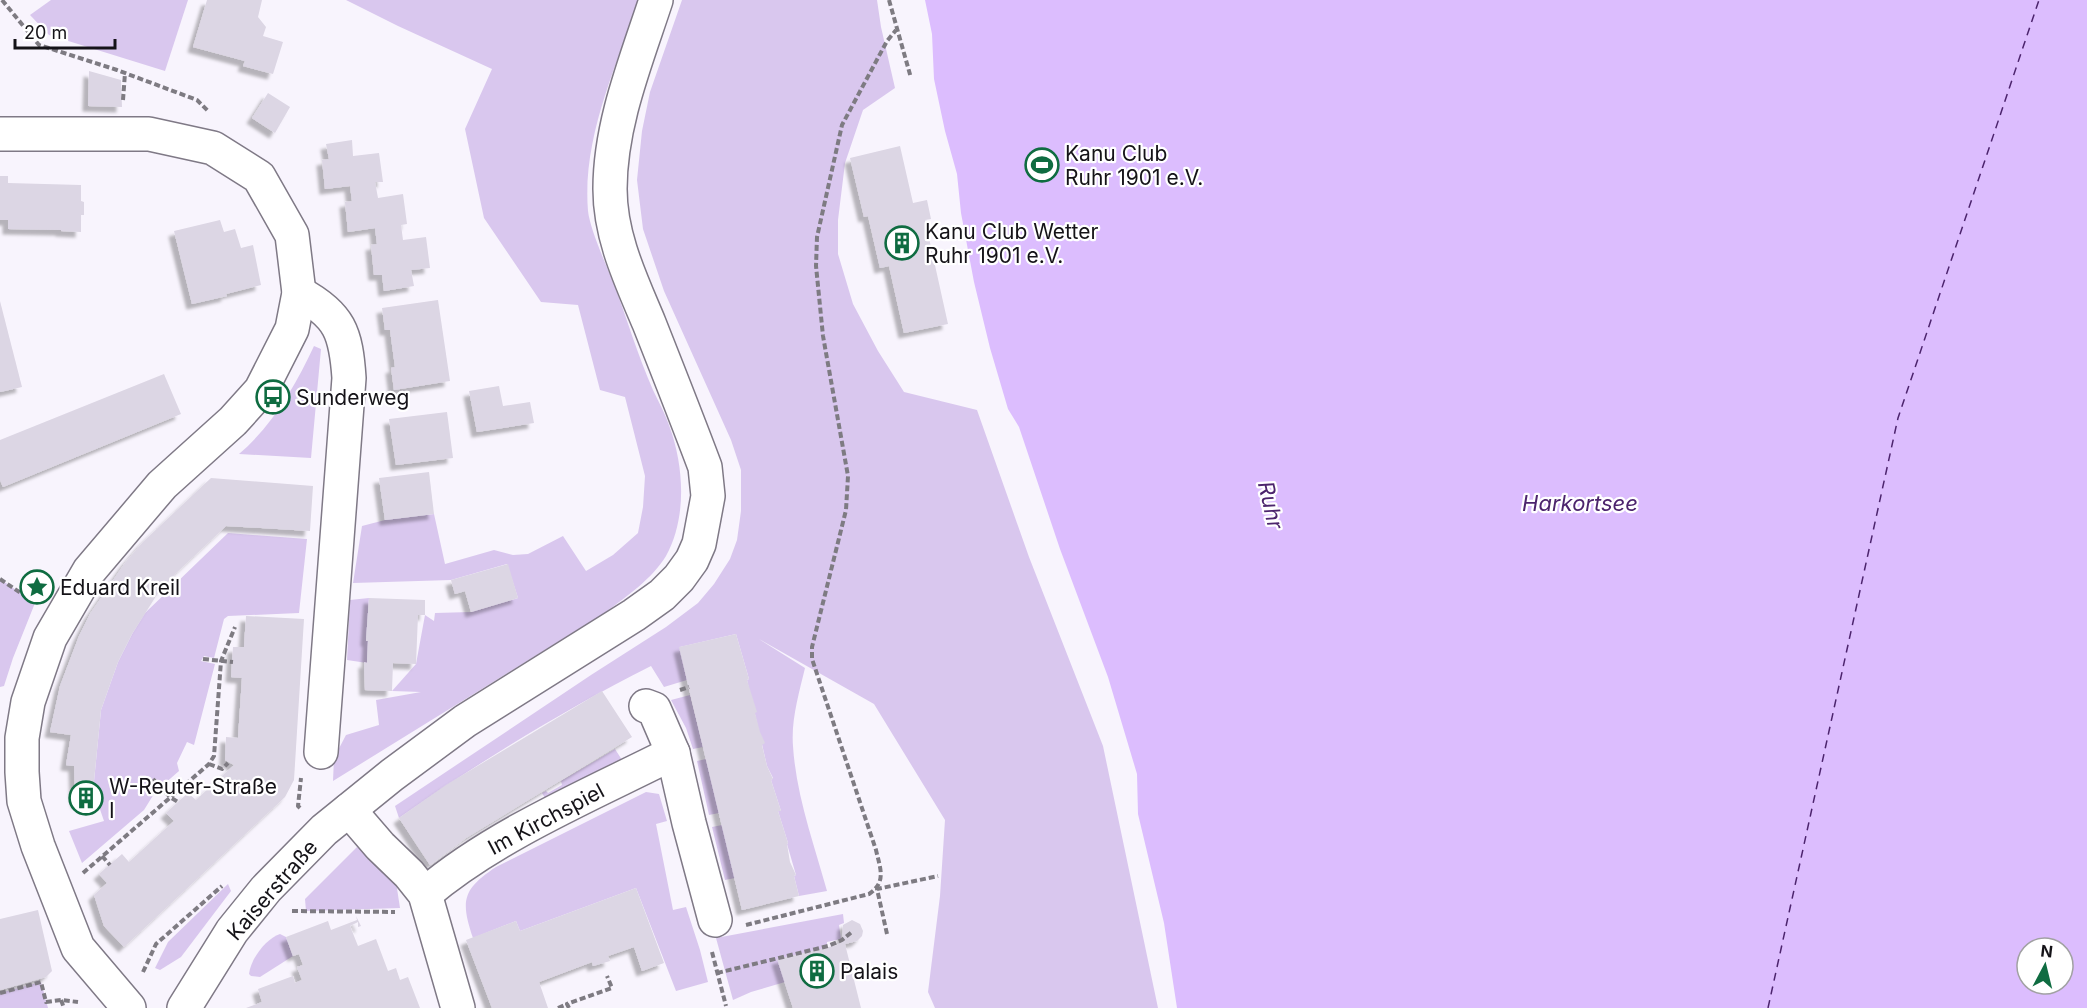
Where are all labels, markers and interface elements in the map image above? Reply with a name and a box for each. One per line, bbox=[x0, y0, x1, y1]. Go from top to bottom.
scale bar bbox=[15, 12, 116, 50]
text: 20 m bbox=[24, 22, 67, 43]
place label: Kanu Club Ruhr 1901 e.V. bbox=[1065, 141, 1203, 190]
sports icon: Kanu Club Ruhr 1901 e.V. bbox=[1024, 147, 1060, 183]
place label: Kanu Club Wetter Ruhr 1901 e.V. bbox=[925, 219, 1098, 268]
building icon: Kanu Club Wetter Ruhr 1901 e.V. bbox=[884, 225, 920, 261]
bus stop icon: Sunderweg bbox=[255, 379, 291, 415]
place label: Sunderweg bbox=[296, 385, 409, 410]
water label: Ruhr bbox=[1253, 478, 1289, 532]
water label: Harkortsee bbox=[1522, 490, 1638, 516]
place icon: Eduard Kreil bbox=[19, 569, 55, 605]
place label: Eduard Kreil bbox=[60, 575, 180, 600]
place label: W-Reuter-Straße I bbox=[109, 774, 277, 823]
street label: Im Kirchspiel bbox=[484, 778, 608, 860]
building icon: W-Reuter-Straße I bbox=[68, 780, 104, 816]
street label: Kaiserstraße bbox=[222, 835, 322, 945]
north arrow bbox=[2015, 936, 2075, 996]
text: N bbox=[2040, 940, 2054, 962]
building icon: Palais bbox=[799, 953, 835, 989]
place label: Palais bbox=[840, 959, 898, 984]

